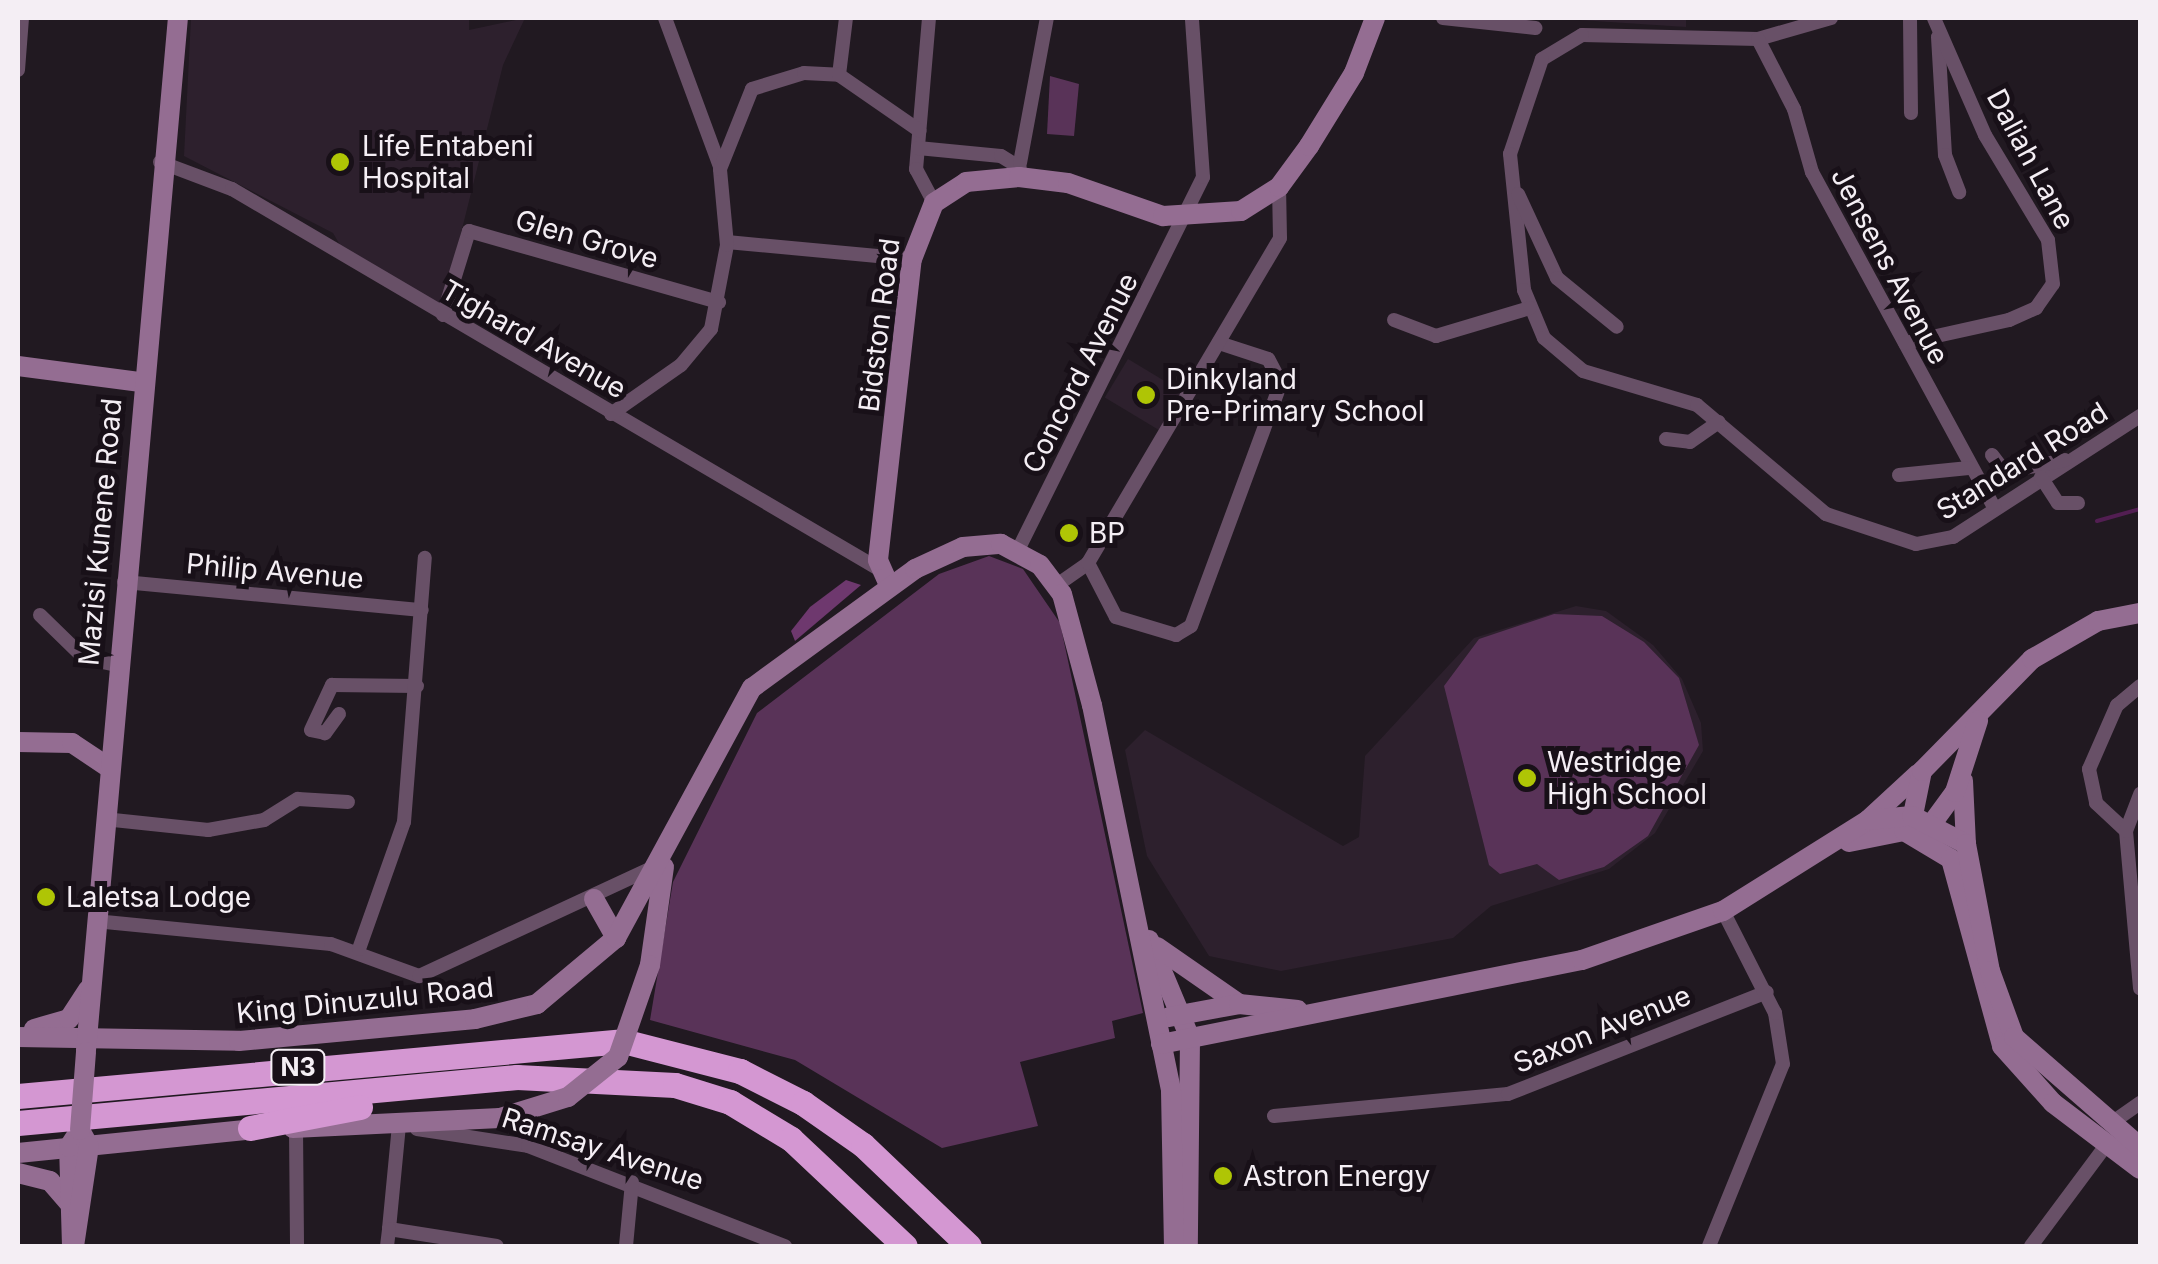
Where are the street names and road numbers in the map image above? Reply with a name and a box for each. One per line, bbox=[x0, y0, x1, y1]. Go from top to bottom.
street label: Daliah Lane bbox=[1980, 83, 2082, 235]
street label: Jensens Avenue bbox=[1824, 162, 1956, 370]
street label: Glen Grove bbox=[512, 203, 662, 275]
street label: Bidston Road bbox=[852, 236, 906, 414]
street label: Concord Avenue bbox=[1015, 267, 1145, 479]
street label: Tighard Avenue bbox=[436, 273, 632, 405]
street label: Standard Road bbox=[1930, 395, 2114, 527]
street label: Mazisi Kunene Road bbox=[72, 397, 128, 667]
street label: Philip Avenue bbox=[185, 547, 365, 595]
street label: King Dinuzulu Road bbox=[235, 970, 495, 1030]
street label: Saxon Avenue bbox=[1509, 978, 1695, 1080]
road number: N3 bbox=[268, 1047, 328, 1087]
street label: Ramsay Avenue bbox=[498, 1101, 708, 1197]

